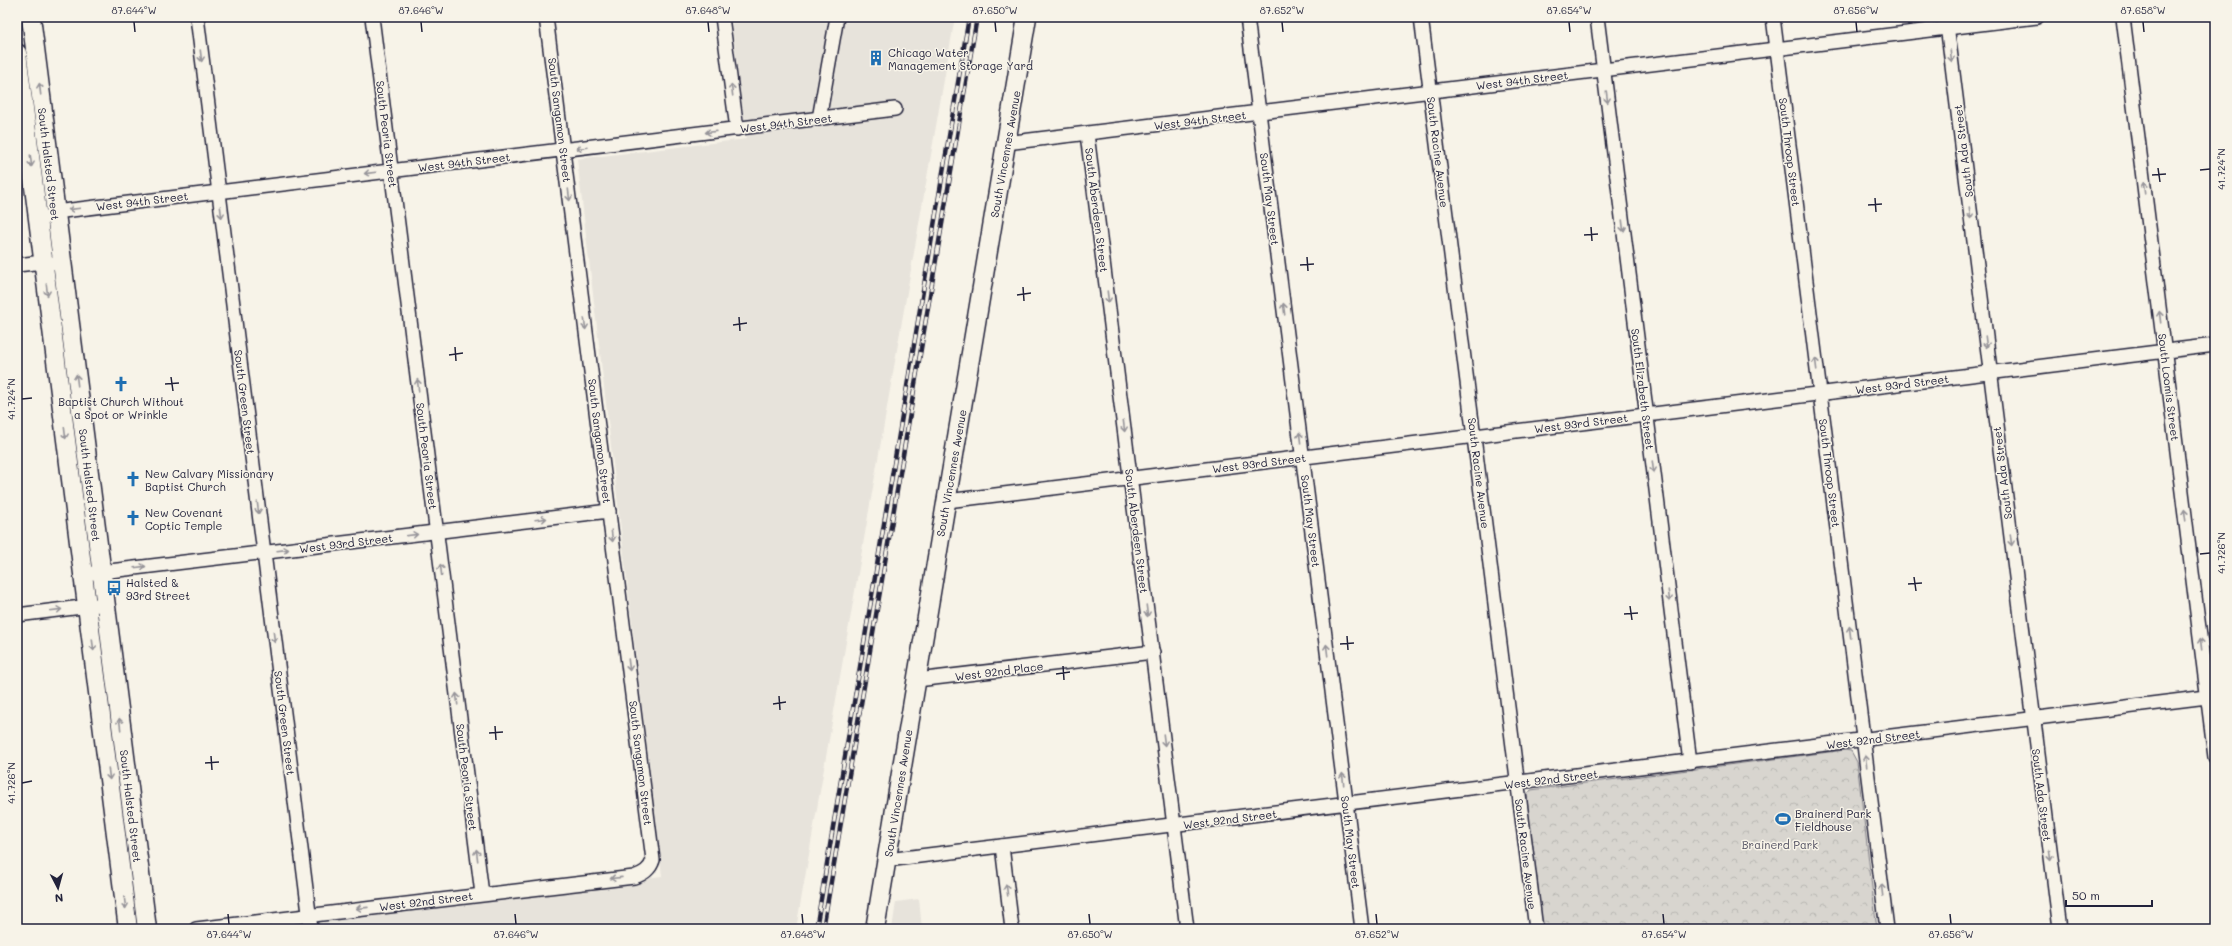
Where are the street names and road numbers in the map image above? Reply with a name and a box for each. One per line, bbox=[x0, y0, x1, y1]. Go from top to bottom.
street label: South Sangamon Street bbox=[545, 57, 575, 183]
street label: West 94th Street bbox=[1475, 67, 1569, 93]
street label: South Peoria Street bbox=[373, 80, 401, 188]
street label: South Vincennes Avenue bbox=[986, 89, 1024, 219]
street label: South Racine Avenue bbox=[1424, 96, 1452, 208]
street label: South Throop Street bbox=[1776, 97, 1804, 207]
street label: South Ada Street bbox=[1950, 104, 1976, 198]
street label: South Halsted Street bbox=[35, 107, 63, 221]
street label: West 94th Street bbox=[1153, 107, 1247, 133]
street label: West 94th Street bbox=[739, 110, 833, 136]
street label: South Aberdeen Street bbox=[1082, 147, 1112, 273]
street label: West 94th Street bbox=[417, 149, 511, 175]
street label: South May Street bbox=[1257, 152, 1283, 246]
street label: West 94th Street bbox=[95, 188, 189, 214]
street label: South Elizabeth Street bbox=[1628, 327, 1658, 451]
street label: South Loomis Street bbox=[2155, 332, 2183, 442]
street label: South Green Street bbox=[231, 349, 259, 455]
street label: West 93rd Street bbox=[1854, 371, 1950, 397]
street label: South Sangamon Street bbox=[585, 378, 615, 504]
street label: South Peoria Street bbox=[413, 402, 441, 510]
street label: South Vincennes Avenue bbox=[932, 408, 970, 538]
street label: West 93rd Street bbox=[1533, 410, 1629, 436]
street label: South Racine Avenue bbox=[1465, 417, 1493, 529]
street label: South Throop Street bbox=[1816, 418, 1844, 528]
street label: South Ada Street bbox=[1989, 426, 2015, 520]
street label: South Halsted Street bbox=[76, 428, 104, 542]
street label: West 93rd Street bbox=[1211, 450, 1307, 476]
street label: South Aberdeen Street bbox=[1122, 468, 1152, 594]
street label: South May Street bbox=[1298, 474, 1324, 568]
street label: West 93rd Street bbox=[298, 530, 394, 556]
street label: West 92nd Place bbox=[954, 658, 1044, 684]
street label: South Green Street bbox=[271, 670, 299, 776]
street label: South Sangamon Street bbox=[626, 700, 656, 826]
street label: South Peoria Street bbox=[453, 723, 481, 831]
street label: West 92nd Street bbox=[1825, 726, 1921, 752]
street label: South Vincennes Avenue bbox=[880, 728, 916, 858]
street label: South Ada Street bbox=[2029, 748, 2055, 842]
street label: South Halsted Street bbox=[117, 749, 145, 863]
street label: West 92nd Street bbox=[1503, 766, 1599, 792]
street label: South May Street bbox=[1338, 795, 1364, 889]
street label: South Racine Avenue bbox=[1512, 798, 1540, 910]
street label: West 92nd Street bbox=[1182, 806, 1278, 832]
street label: West 92nd Street bbox=[378, 888, 474, 914]

